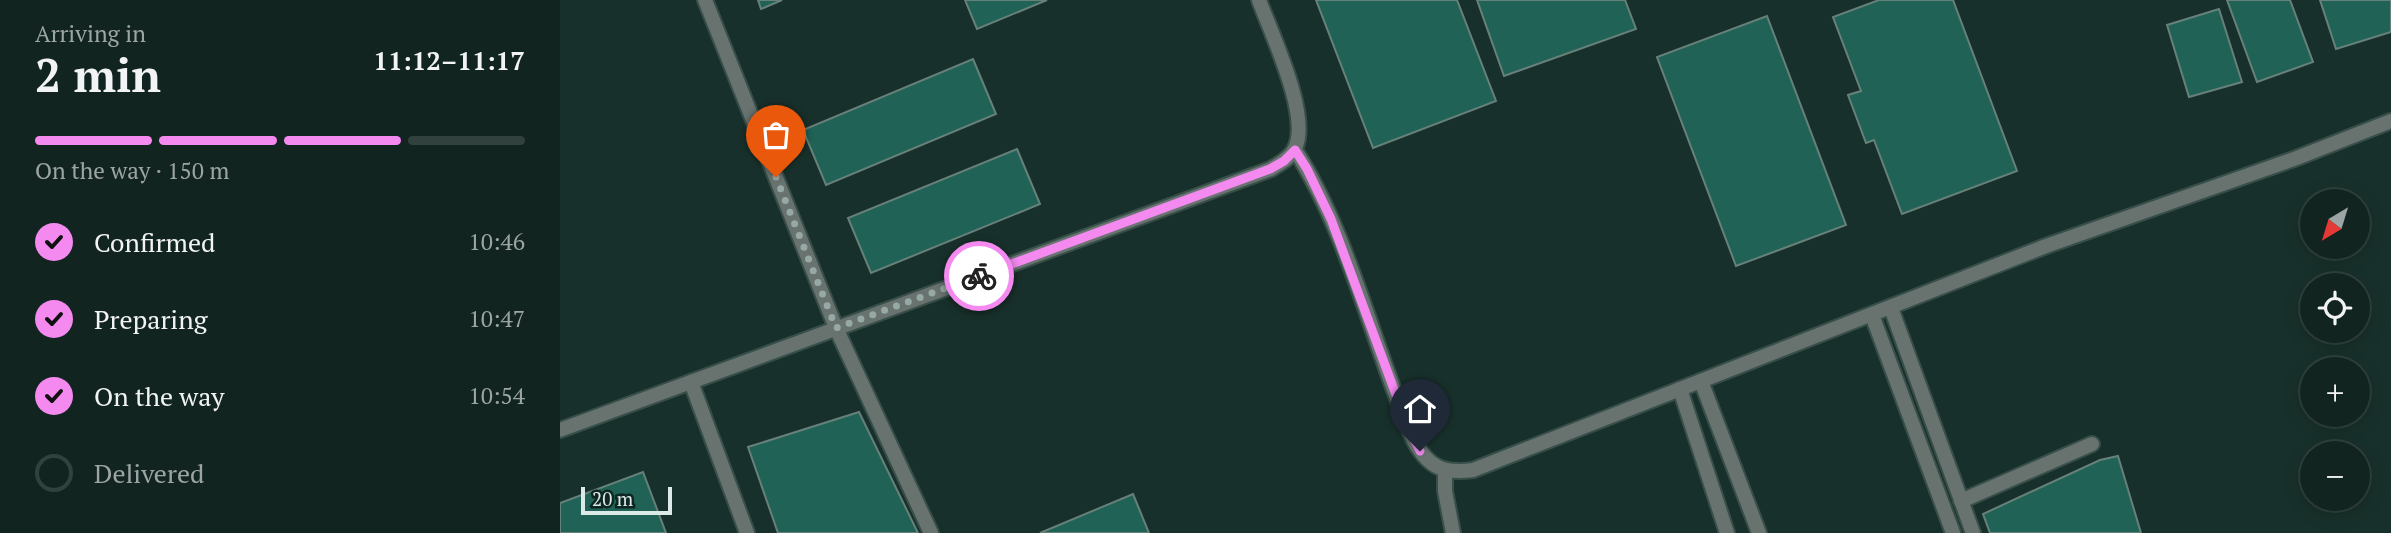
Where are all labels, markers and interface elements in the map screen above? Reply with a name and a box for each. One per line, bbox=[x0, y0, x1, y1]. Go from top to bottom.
text: Arriving in bbox=[35, 18, 146, 49]
text: 11:12–11:17 bbox=[373, 43, 525, 77]
text: 2 min bbox=[35, 44, 161, 105]
pin bbox=[746, 105, 806, 177]
icon: bag bbox=[757, 116, 795, 154]
text: On the way · 150 m bbox=[35, 155, 229, 186]
north arrow bbox=[2300, 189, 2370, 259]
map controls bbox=[2300, 189, 2370, 511]
icon: check bbox=[35, 223, 73, 261]
text: Confirmed bbox=[94, 225, 215, 259]
text: 10:46 bbox=[468, 226, 525, 257]
courier bbox=[944, 241, 1014, 311]
icon: bike bbox=[960, 257, 998, 295]
button: locate bbox=[2300, 273, 2370, 343]
icon: check bbox=[35, 300, 73, 338]
text: Preparing bbox=[94, 302, 207, 336]
text: 10:47 bbox=[468, 303, 525, 334]
button: + bbox=[2300, 357, 2370, 427]
icon: check bbox=[35, 377, 73, 415]
text: On the way bbox=[94, 379, 225, 413]
pin bbox=[1390, 379, 1450, 451]
text: 10:54 bbox=[468, 380, 525, 411]
icon: home bbox=[1401, 390, 1439, 428]
button: − bbox=[2300, 441, 2370, 511]
text: Delivered bbox=[94, 456, 204, 490]
scale bar bbox=[581, 484, 672, 516]
text: 20 m bbox=[592, 486, 633, 511]

